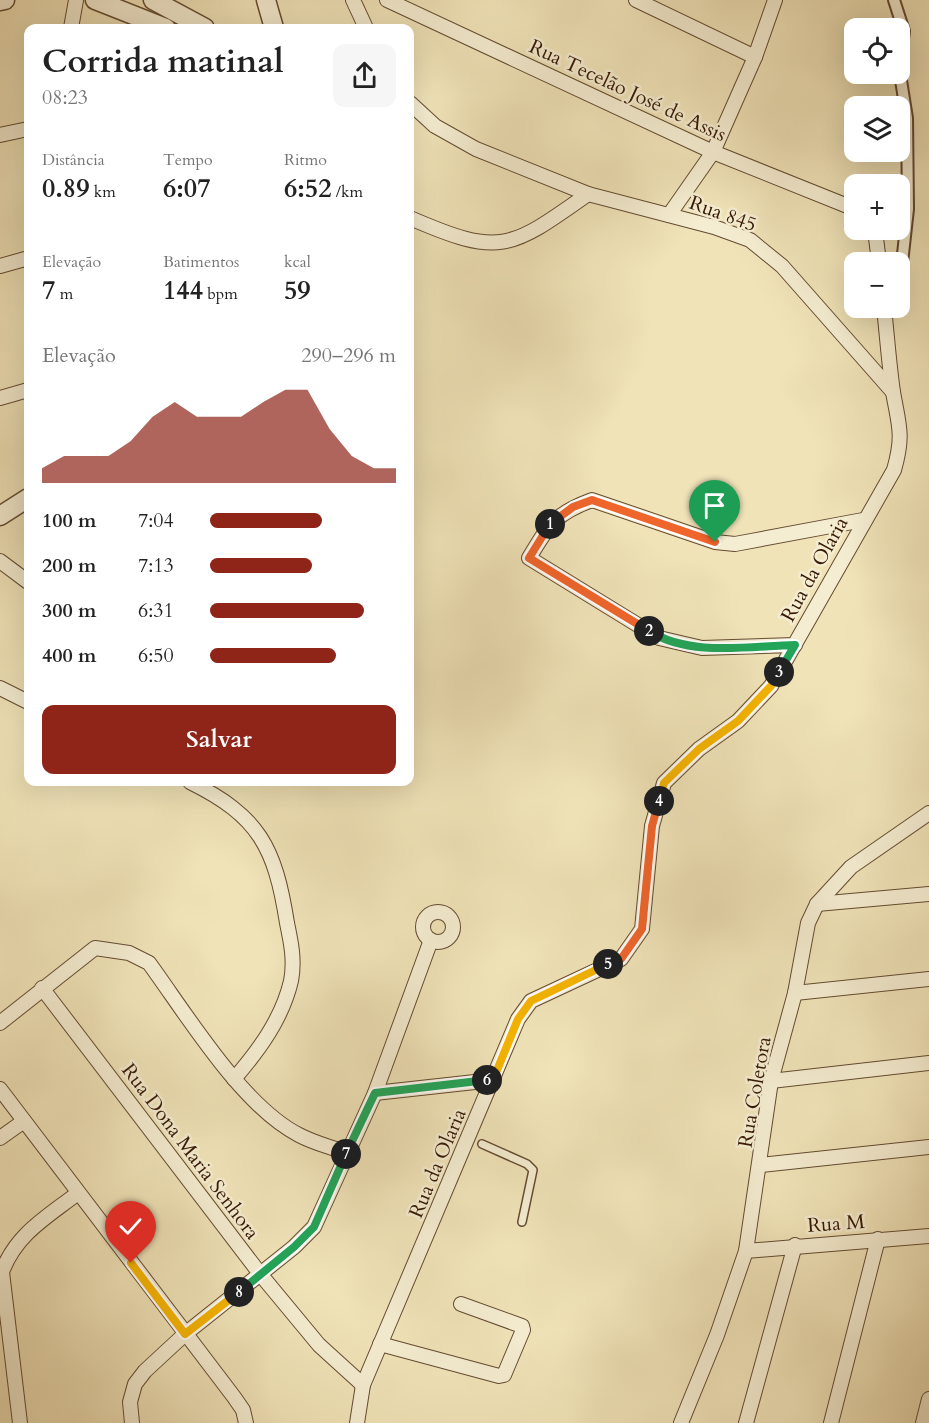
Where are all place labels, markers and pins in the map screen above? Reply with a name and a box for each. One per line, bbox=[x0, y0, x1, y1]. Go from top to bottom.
pin bbox=[689, 480, 740, 542]
pin: 1 bbox=[535, 509, 565, 539]
pin: 2 bbox=[634, 616, 664, 646]
pin: 3 bbox=[764, 657, 794, 687]
pin: 4 bbox=[644, 786, 674, 816]
pin: 5 bbox=[593, 949, 623, 979]
pin: 6 bbox=[472, 1065, 502, 1095]
pin: 7 bbox=[331, 1139, 361, 1169]
pin bbox=[105, 1201, 156, 1263]
pin: 8 bbox=[224, 1277, 254, 1307]

